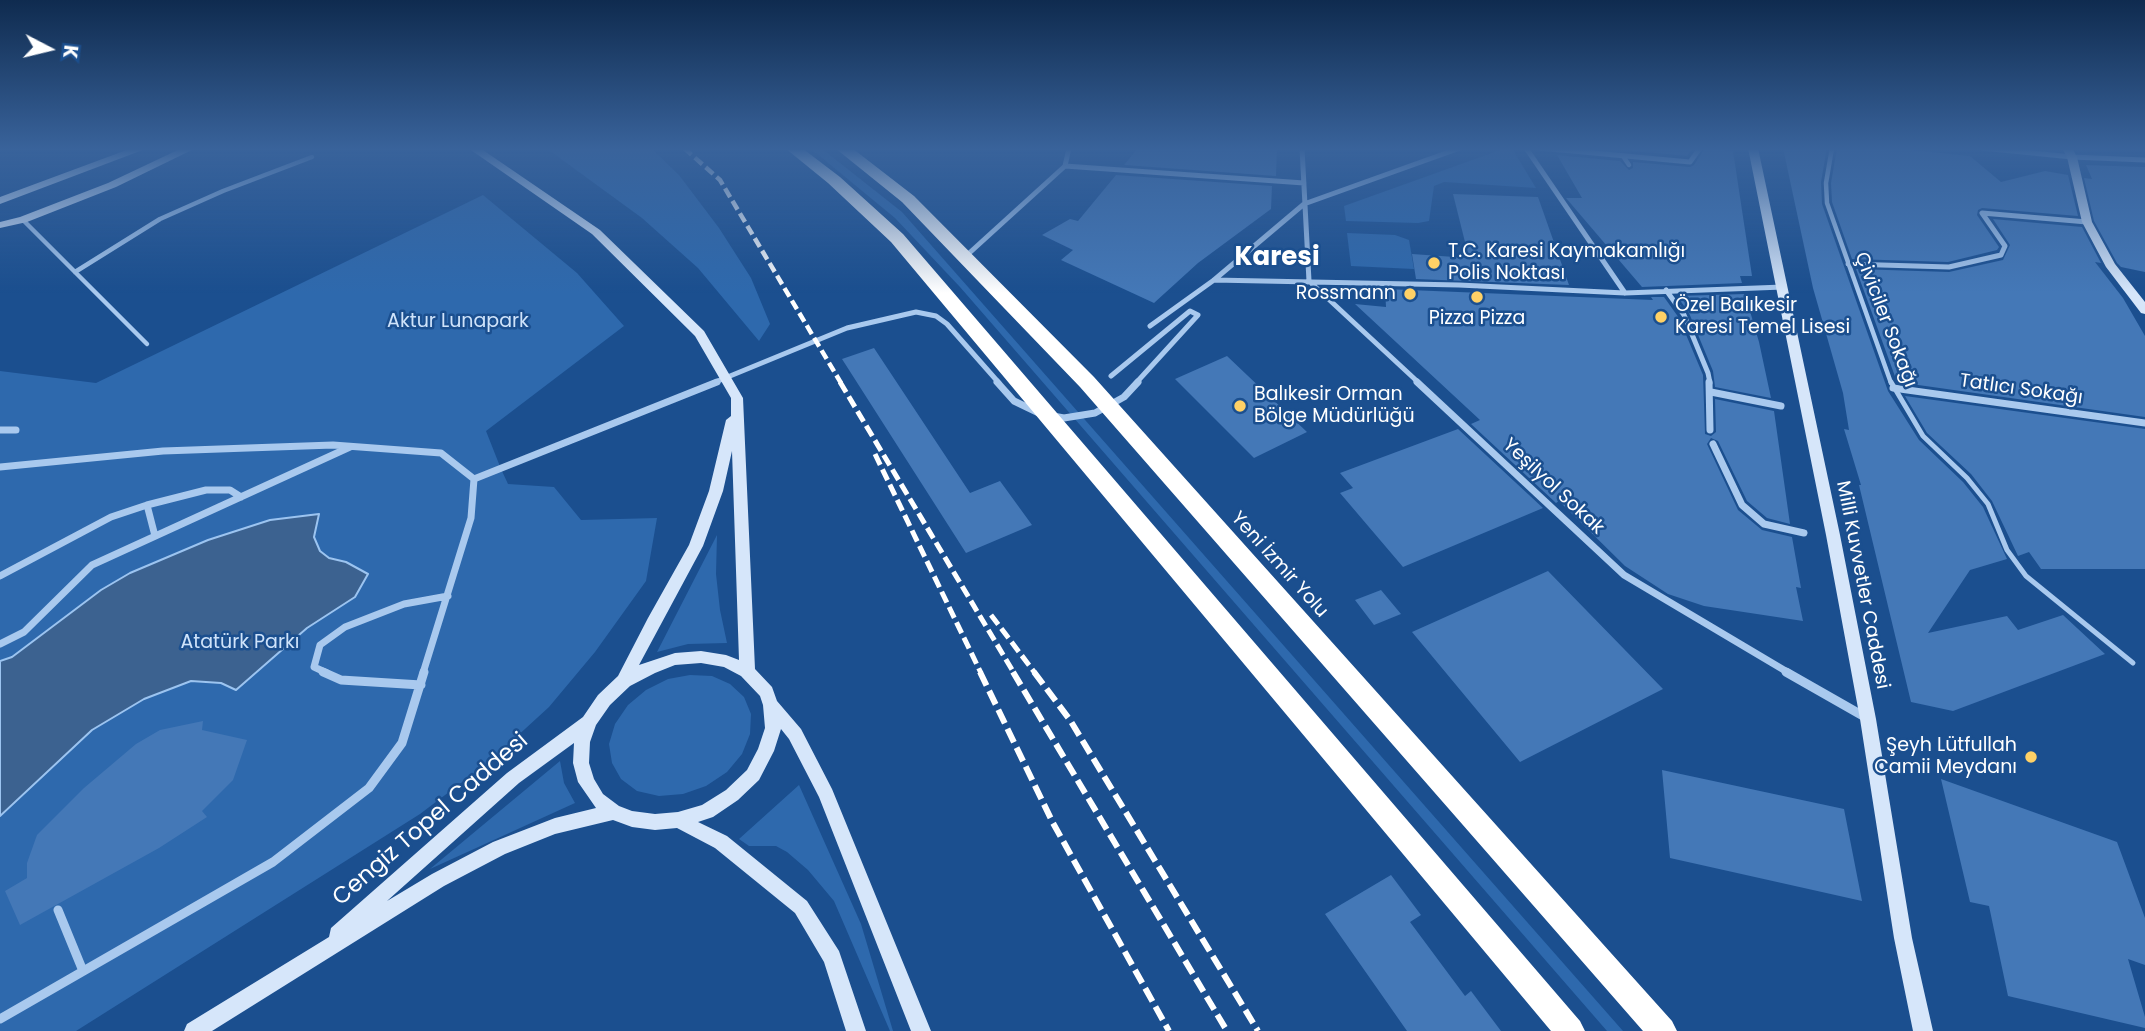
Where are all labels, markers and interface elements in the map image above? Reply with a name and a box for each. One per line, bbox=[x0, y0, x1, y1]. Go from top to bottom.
north arrow bbox=[14, 14, 84, 84]
text: K bbox=[56, 43, 85, 60]
place label: T.C. Karesi Kaymakamlığı Polis Noktası bbox=[1448, 241, 1685, 285]
district label: Karesi bbox=[1234, 242, 1320, 274]
street label: Çiviciler Sokağı bbox=[1849, 249, 1921, 391]
marker: T.C. Karesi Kaymakamlığı Polis Noktası bbox=[1426, 255, 1442, 271]
place label: Rossmann bbox=[1296, 283, 1396, 305]
marker: Rossmann bbox=[1402, 286, 1418, 302]
marker: Pizza Pizza bbox=[1469, 289, 1485, 305]
place label: Özel Balıkesir Karesi Temel Lisesi bbox=[1675, 295, 1850, 339]
place label: Pizza Pizza bbox=[1429, 308, 1525, 330]
marker: Özel Balıkesir Karesi Temel Lisesi bbox=[1653, 309, 1669, 325]
park label: Aktur Lunapark bbox=[387, 311, 529, 333]
street label: Tatlıcı Sokağı bbox=[1958, 370, 2084, 410]
place label: Balıkesir Orman Bölge Müdürlüğü bbox=[1254, 384, 1415, 428]
marker: Balıkesir Orman Bölge Müdürlüğü bbox=[1232, 398, 1248, 414]
street label: Yeşilyol Sokak bbox=[1498, 434, 1608, 540]
street label: Milli Kuvvetler Caddesi bbox=[1831, 479, 1893, 691]
street label: Yeni İzmir Yolu bbox=[1225, 507, 1333, 623]
park label: Atatürk Parkı bbox=[181, 632, 299, 654]
street label: Cengiz Topel Caddesi bbox=[328, 728, 534, 912]
place label: Şeyh Lütfullah Camii Meydanı bbox=[1874, 735, 2017, 779]
marker: Şeyh Lütfullah Camii Meydanı bbox=[2023, 749, 2039, 765]

